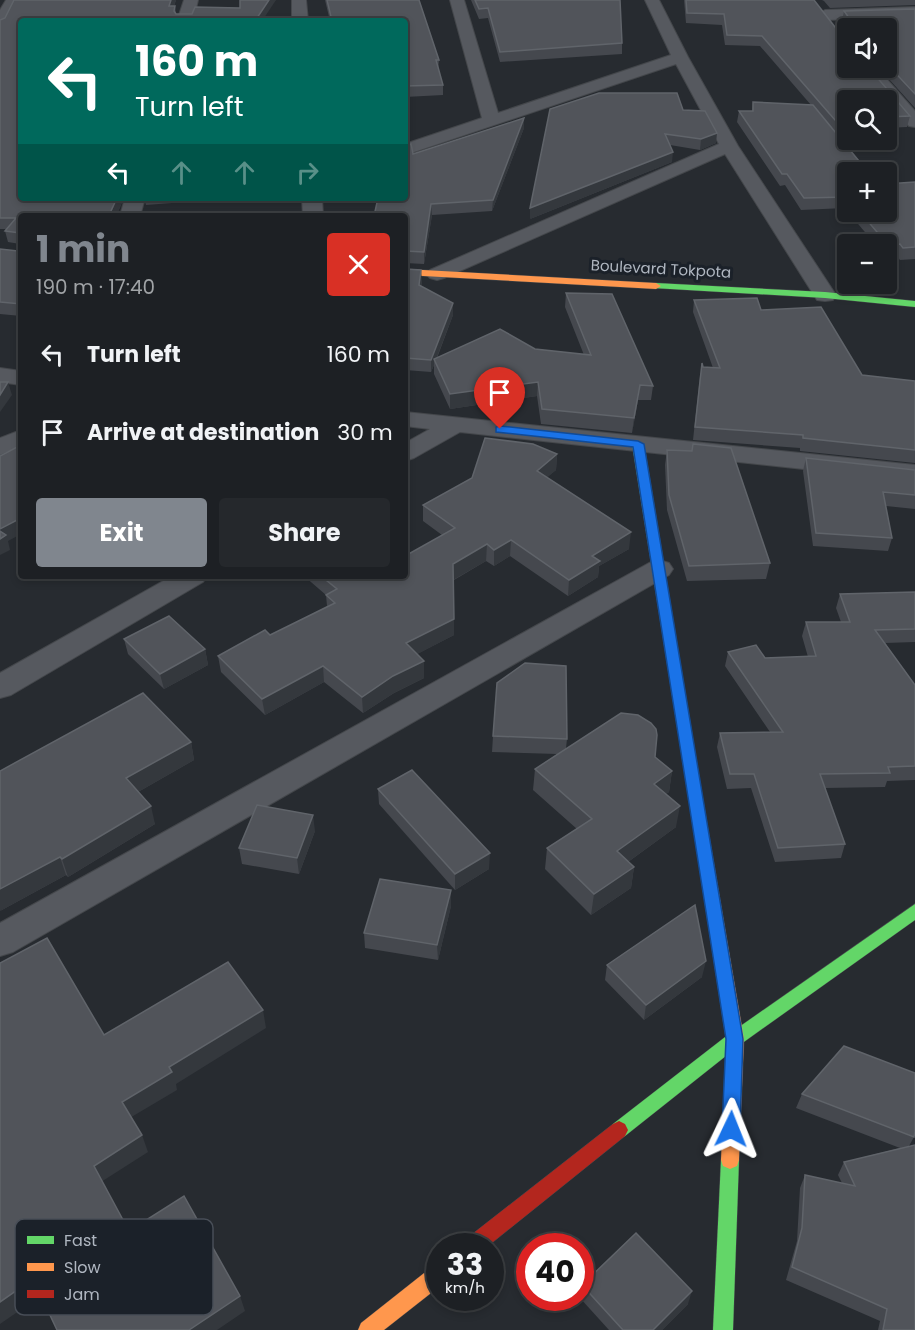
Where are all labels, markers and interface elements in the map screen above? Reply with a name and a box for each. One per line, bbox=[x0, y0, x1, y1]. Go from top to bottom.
map controls bbox=[837, 18, 897, 294]
button: sound bbox=[837, 18, 897, 78]
text: 160 m bbox=[135, 32, 258, 91]
icon: left bbox=[36, 42, 114, 120]
text: Turn left bbox=[135, 88, 244, 125]
button: search bbox=[837, 90, 897, 150]
icon: left bbox=[102, 156, 135, 189]
icon: ahead bbox=[165, 156, 198, 189]
icon: ahead bbox=[228, 156, 261, 189]
icon: right bbox=[291, 156, 324, 189]
button: + bbox=[837, 162, 897, 222]
text: 1 min bbox=[36, 224, 130, 275]
button: close bbox=[327, 233, 390, 296]
button: − bbox=[837, 234, 897, 294]
street label: Boulevard Tokpota bbox=[590, 254, 732, 283]
text: 190 m · 17:40 bbox=[36, 273, 155, 301]
icon: left bbox=[36, 338, 69, 371]
text: Turn left bbox=[87, 339, 181, 370]
text: 160 m bbox=[327, 339, 390, 370]
pin bbox=[474, 367, 525, 429]
icon: arrive bbox=[483, 376, 516, 409]
icon: arrive bbox=[36, 416, 69, 449]
text: Arrive at destination bbox=[87, 417, 319, 448]
text: 30 m bbox=[337, 417, 393, 448]
button: Exit bbox=[36, 498, 207, 567]
button: Share bbox=[219, 498, 390, 567]
position arrow bbox=[699, 1097, 763, 1161]
legend bbox=[15, 1219, 213, 1315]
text: Fast bbox=[64, 1229, 97, 1252]
speed limit sign: 40 bbox=[516, 1233, 594, 1311]
text: 33 bbox=[447, 1243, 483, 1286]
text: Slow bbox=[64, 1256, 101, 1279]
text: km/h bbox=[445, 1277, 485, 1298]
text: Jam bbox=[64, 1283, 100, 1306]

